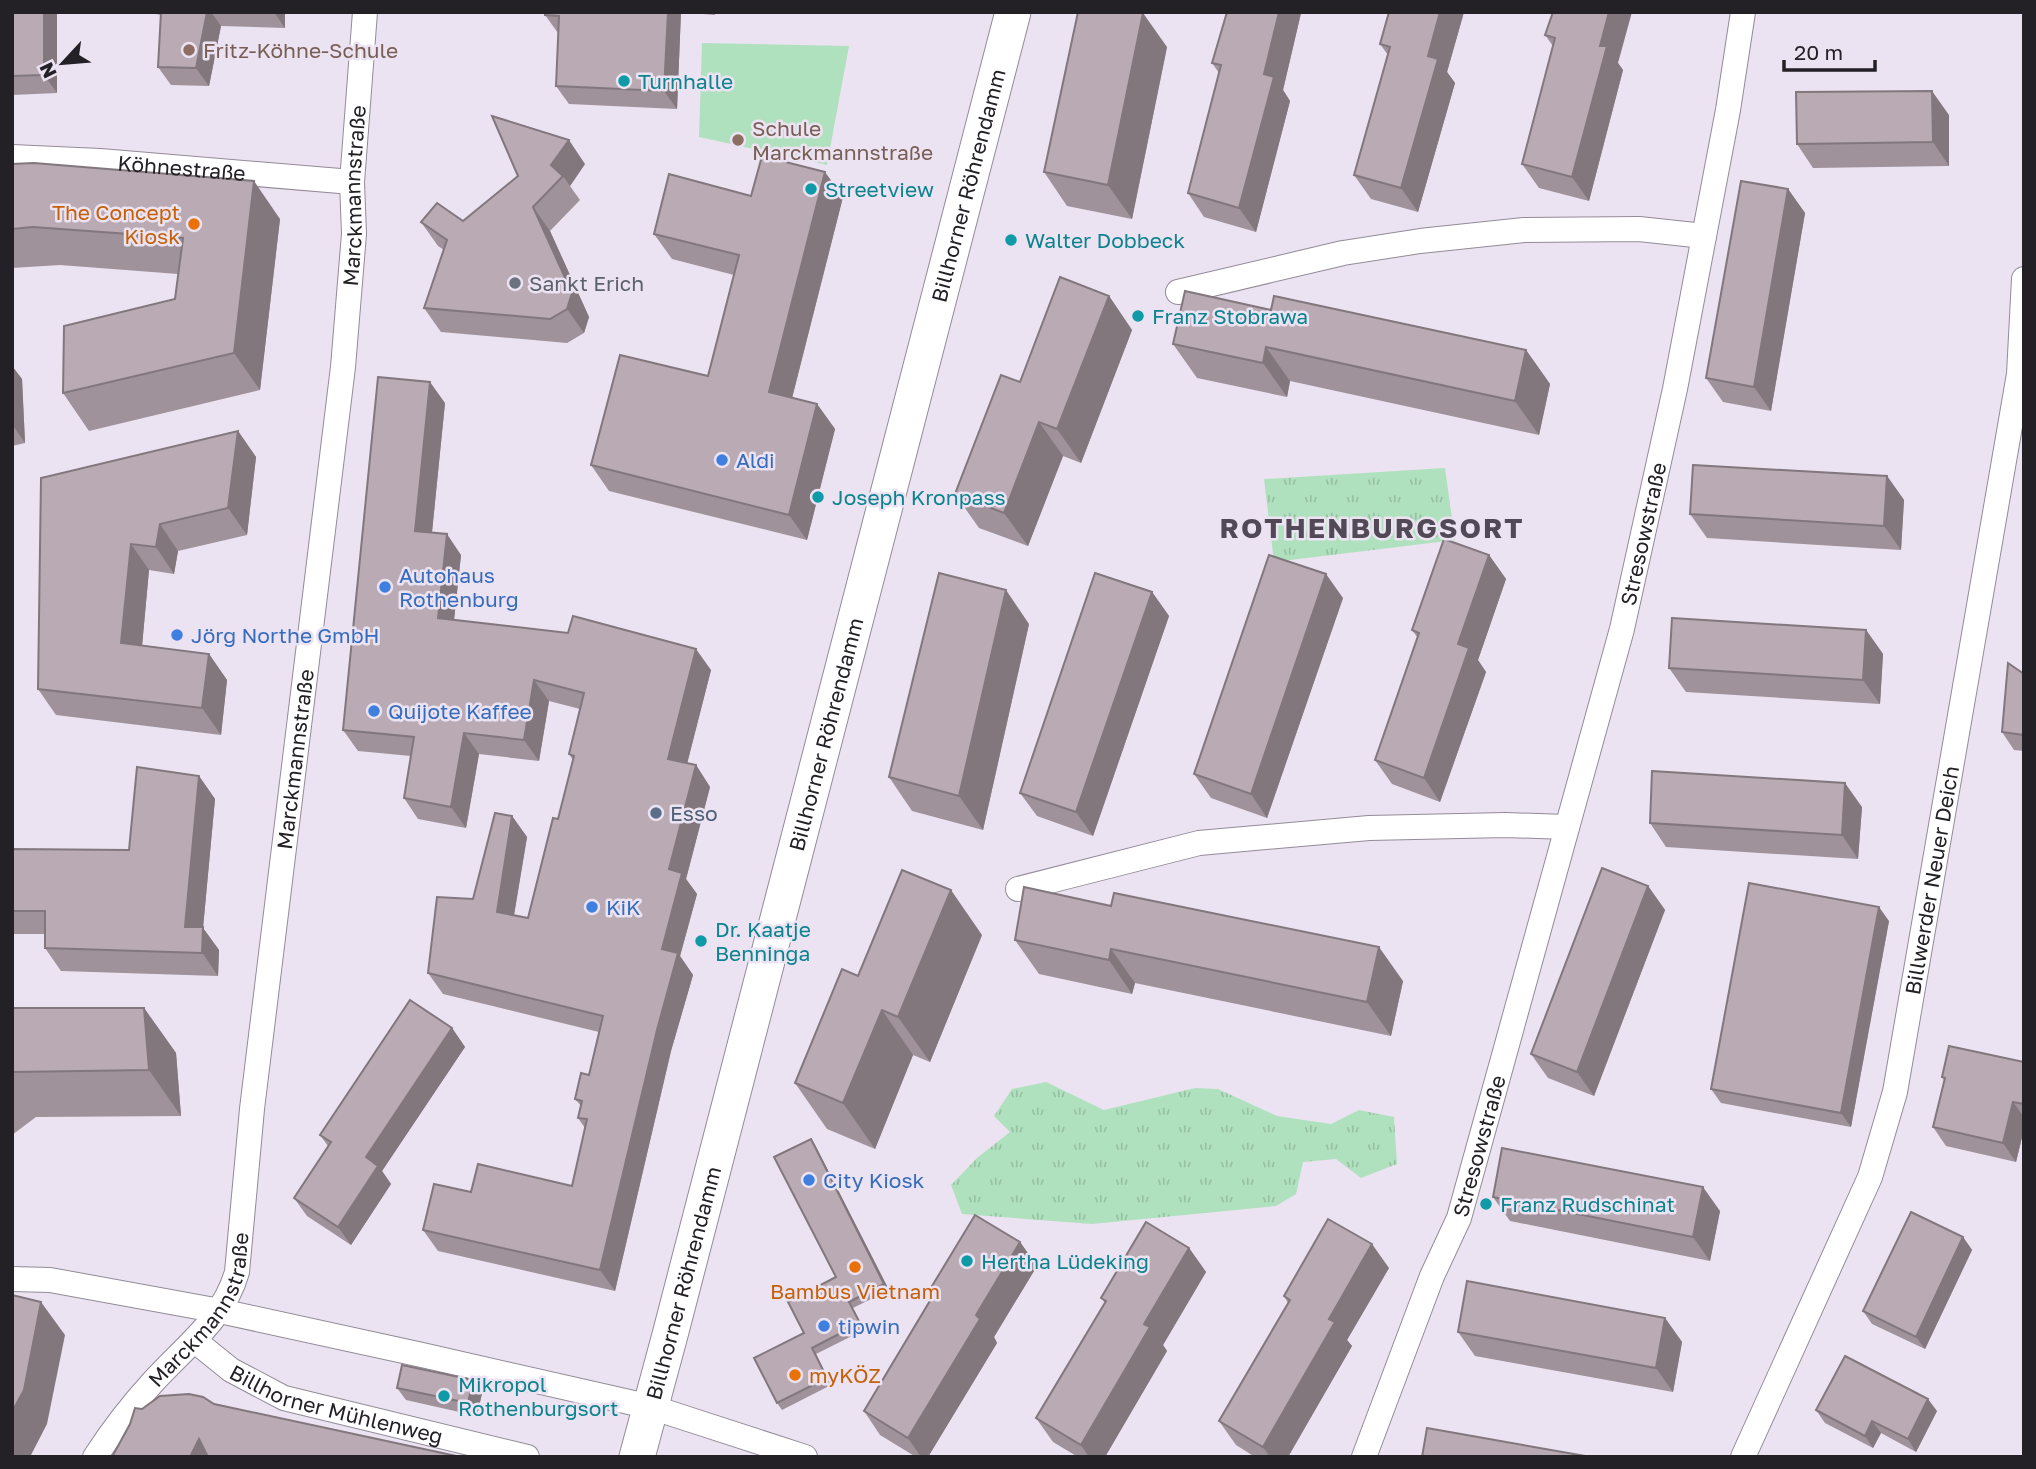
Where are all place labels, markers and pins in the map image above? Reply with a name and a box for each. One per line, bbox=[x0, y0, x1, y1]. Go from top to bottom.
place label: Fritz-Köhne-Schule bbox=[203, 37, 398, 63]
marker: Fritz-Köhne-Schule bbox=[181, 42, 197, 58]
place label: Turnhalle bbox=[638, 68, 733, 94]
marker: Turnhalle bbox=[616, 73, 632, 89]
place label: Schule Marckmannstraße bbox=[752, 115, 933, 165]
marker: Schule Marckmannstraße bbox=[730, 132, 746, 148]
place label: Streetview bbox=[825, 176, 934, 202]
marker: Streetview bbox=[803, 181, 819, 197]
place label: The Concept Kiosk bbox=[52, 199, 180, 249]
marker: The Concept Kiosk bbox=[186, 216, 202, 232]
place label: Walter Dobbeck bbox=[1025, 227, 1185, 253]
marker: Walter Dobbeck bbox=[1003, 232, 1019, 248]
place label: Sankt Erich bbox=[529, 270, 644, 296]
marker: Sankt Erich bbox=[507, 275, 523, 291]
place label: Franz Stobrawa bbox=[1152, 303, 1308, 329]
marker: Franz Stobrawa bbox=[1130, 308, 1146, 324]
place label: Aldi bbox=[736, 447, 775, 473]
marker: Aldi bbox=[714, 452, 730, 468]
place label: Joseph Kronpass bbox=[832, 484, 1006, 510]
marker: Joseph Kronpass bbox=[810, 489, 826, 505]
place label: Autohaus Rothenburg bbox=[399, 562, 519, 612]
marker: Autohaus Rothenburg bbox=[377, 579, 393, 595]
place label: Jörg Northe GmbH bbox=[191, 622, 380, 648]
marker: Jörg Northe GmbH bbox=[169, 627, 185, 643]
place label: Quijote Kaffee bbox=[388, 698, 532, 724]
marker: Quijote Kaffee bbox=[366, 703, 382, 719]
place label: Esso bbox=[670, 800, 718, 826]
marker: Esso bbox=[648, 805, 664, 821]
place label: KiK bbox=[606, 894, 641, 920]
marker: KiK bbox=[584, 899, 600, 915]
place label: Dr. Kaatje Benninga bbox=[715, 916, 811, 966]
marker: Dr. Kaatje Benninga bbox=[693, 933, 709, 949]
place label: City Kiosk bbox=[823, 1167, 925, 1193]
marker: City Kiosk bbox=[801, 1172, 817, 1188]
place label: Franz Rudschinat bbox=[1500, 1191, 1675, 1217]
marker: Franz Rudschinat bbox=[1478, 1196, 1494, 1212]
place label: Hertha Lüdeking bbox=[981, 1248, 1149, 1274]
marker: Hertha Lüdeking bbox=[959, 1253, 975, 1269]
marker: Bambus Vietnam bbox=[847, 1259, 863, 1275]
place label: Bambus Vietnam bbox=[770, 1278, 940, 1304]
place label: tipwin bbox=[838, 1313, 900, 1339]
marker: tipwin bbox=[816, 1318, 832, 1334]
place label: myKÖZ bbox=[809, 1362, 881, 1388]
marker: myKÖZ bbox=[787, 1367, 803, 1383]
place label: Mikropol Rothenburgsort bbox=[458, 1371, 618, 1421]
marker: Mikropol Rothenburgsort bbox=[436, 1388, 452, 1404]

